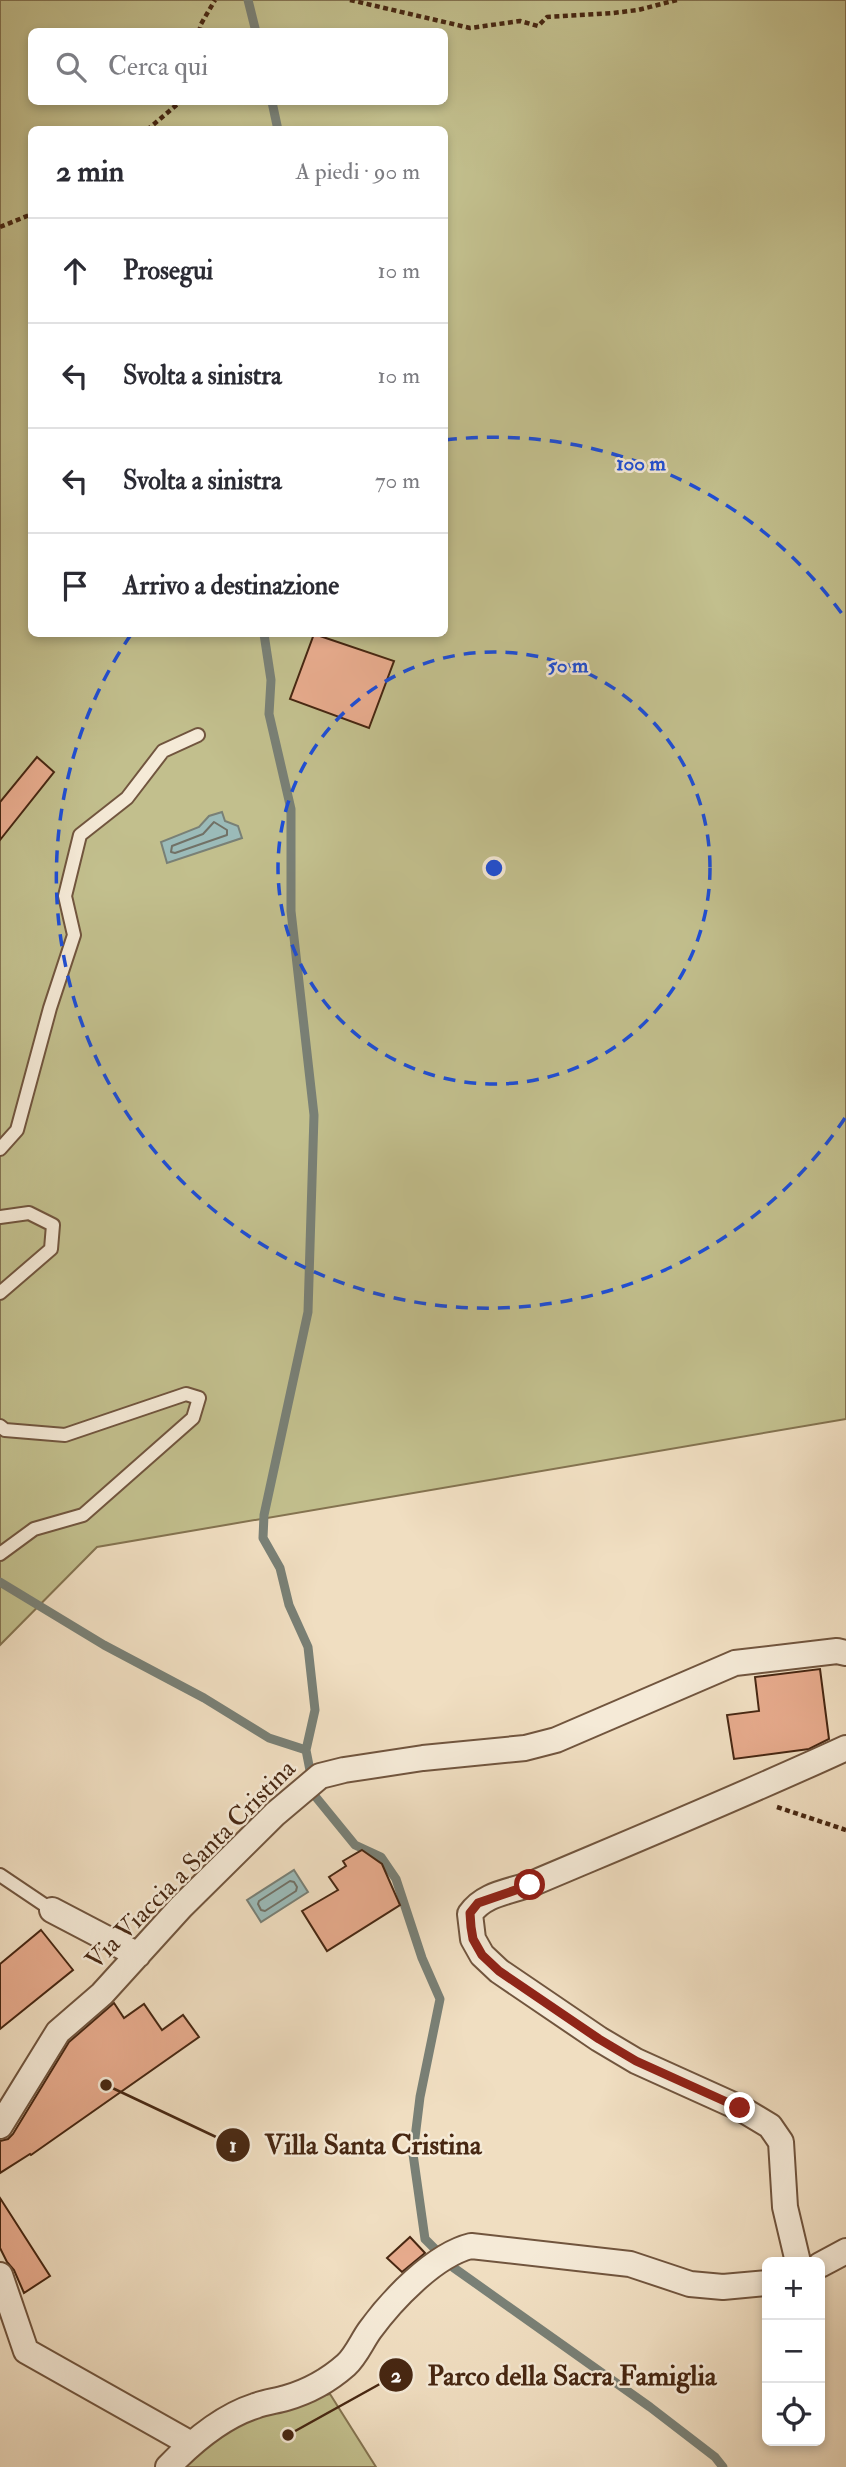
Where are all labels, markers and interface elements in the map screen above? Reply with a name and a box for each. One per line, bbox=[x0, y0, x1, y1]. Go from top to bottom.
search box bbox=[28, 28, 448, 105]
icon: search bbox=[52, 48, 90, 86]
text: Cerca qui bbox=[108, 51, 208, 83]
text: 2 min bbox=[56, 153, 124, 190]
text: A piedi · 90 m bbox=[295, 157, 420, 186]
icon: ahead bbox=[56, 252, 94, 290]
text: Prosegui bbox=[123, 255, 213, 287]
text: 10 m bbox=[377, 256, 420, 285]
icon: left bbox=[56, 357, 94, 395]
text: Svolta a sinistra bbox=[123, 360, 282, 392]
text: 10 m bbox=[377, 361, 420, 390]
text: 100 m bbox=[616, 450, 667, 477]
icon: left bbox=[56, 462, 94, 500]
text: Svolta a sinistra bbox=[123, 465, 282, 497]
text: 70 m bbox=[375, 466, 420, 495]
icon: arrive bbox=[56, 567, 94, 605]
text: Arrivo a destinazione bbox=[123, 570, 339, 602]
text: 50 m bbox=[548, 652, 589, 679]
centre of rings bbox=[482, 856, 506, 880]
street label: Via Viaccia a Santa Cristina bbox=[79, 1753, 303, 1976]
route start bbox=[514, 1869, 545, 1900]
route end bbox=[724, 2092, 755, 2123]
callout: Villa Santa Cristina bbox=[215, 2120, 495, 2169]
text: Villa Santa Cristina bbox=[264, 2128, 483, 2163]
text: 1 bbox=[229, 2132, 237, 2159]
map controls bbox=[762, 2257, 825, 2446]
button: + bbox=[762, 2257, 825, 2320]
button: − bbox=[762, 2320, 825, 2383]
callout: Parco della Sacra Famiglia bbox=[378, 2350, 730, 2399]
text: Parco della Sacra Famiglia bbox=[428, 2359, 718, 2394]
text: 2 bbox=[391, 2362, 402, 2389]
button: locate bbox=[762, 2383, 825, 2446]

